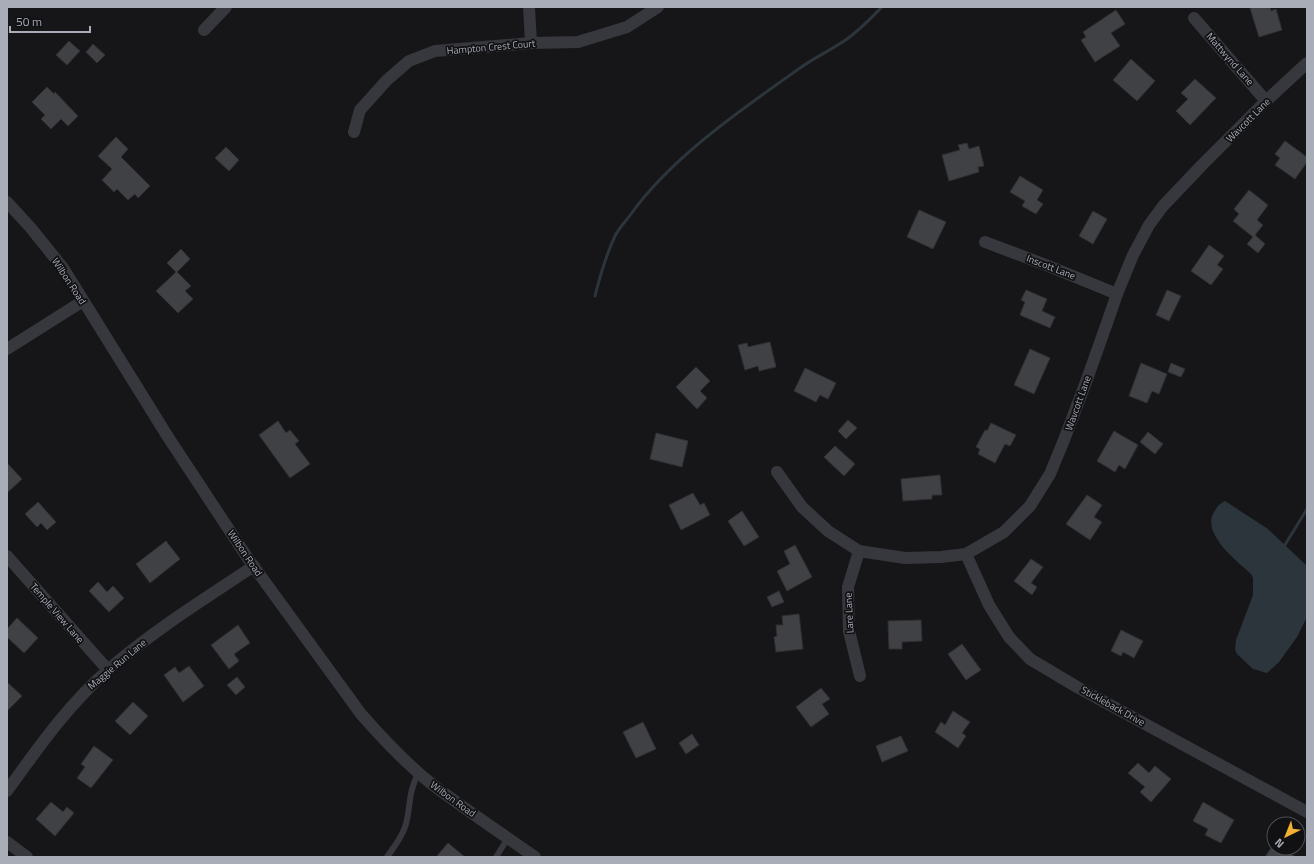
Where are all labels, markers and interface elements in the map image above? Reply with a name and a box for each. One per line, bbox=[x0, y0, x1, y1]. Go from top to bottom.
scale bar bbox=[10, 8, 90, 34]
text: 50 m bbox=[16, 12, 42, 31]
street label: Mattwynd Lane bbox=[1203, 29, 1257, 89]
street label: Hampton Crest Court bbox=[446, 36, 536, 58]
street label: Wavcott Lane bbox=[1222, 94, 1274, 146]
street label: Inscott Lane bbox=[1024, 251, 1078, 283]
street label: Wilbon Road bbox=[48, 255, 90, 307]
street label: Wavcott Lane bbox=[1061, 373, 1095, 433]
street label: Wilbon Road bbox=[224, 527, 266, 579]
street label: Temple View Lane bbox=[27, 580, 87, 646]
street label: Lare Lane bbox=[840, 592, 858, 634]
street label: Maggie Run Lane bbox=[84, 635, 150, 693]
street label: Stickleback Drive bbox=[1078, 682, 1148, 730]
street label: Wilbon Road bbox=[427, 777, 479, 821]
north arrow bbox=[1266, 816, 1306, 856]
text: N bbox=[1271, 835, 1287, 852]

